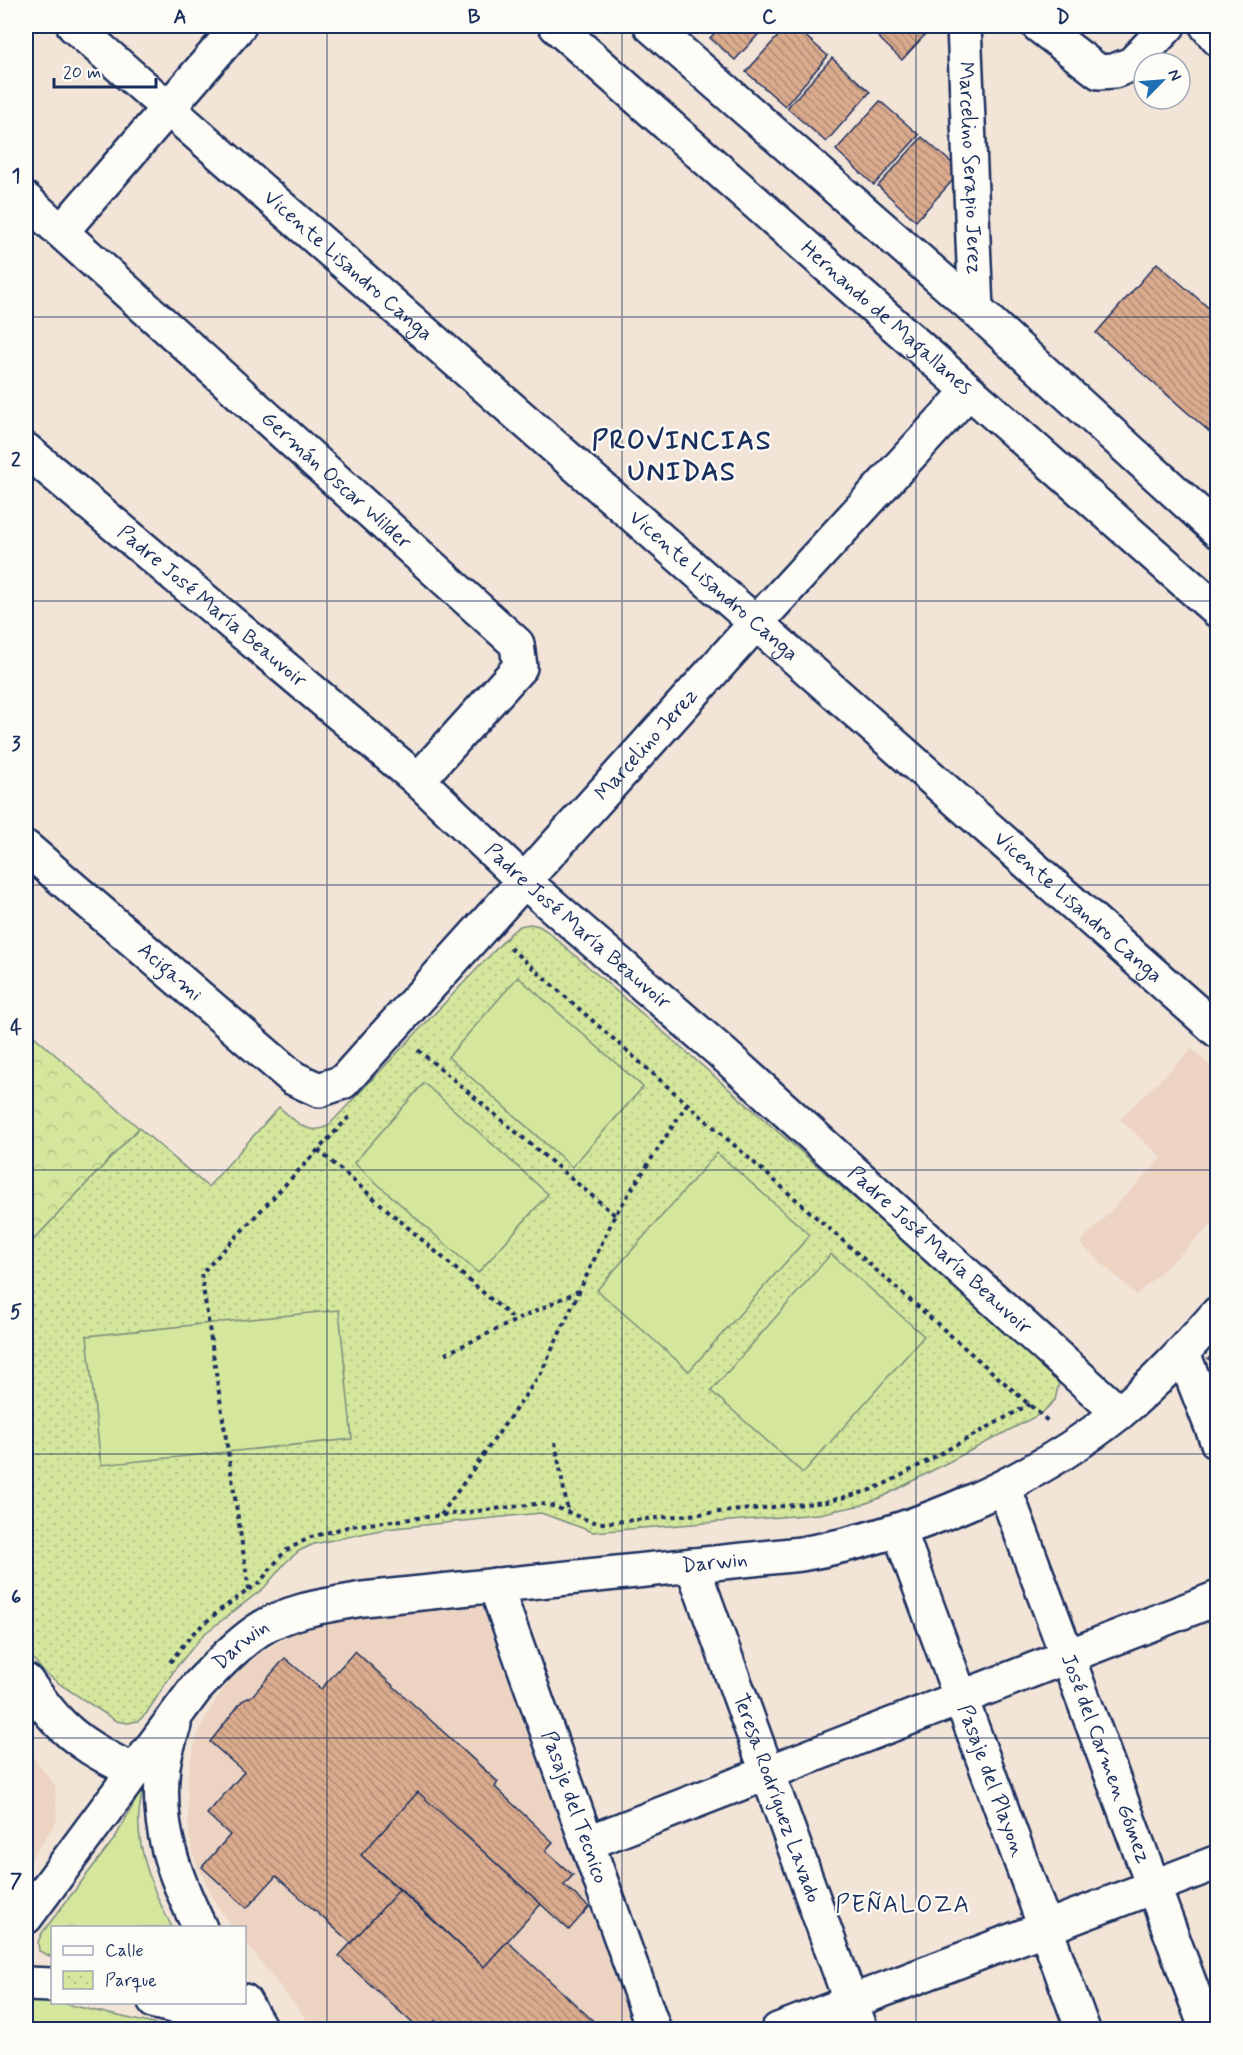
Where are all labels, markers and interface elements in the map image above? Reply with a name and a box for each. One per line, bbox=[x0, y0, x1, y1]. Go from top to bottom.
text: A bbox=[173, 4, 187, 31]
text: B bbox=[468, 4, 481, 31]
text: C bbox=[762, 4, 777, 31]
text: D bbox=[1056, 4, 1070, 31]
scale bar bbox=[54, 51, 156, 89]
north arrow bbox=[1132, 51, 1192, 111]
text: 20 m bbox=[63, 61, 101, 85]
street label: Marcelino Serapio Jerez bbox=[952, 61, 988, 275]
text: N bbox=[1162, 66, 1186, 85]
text: 1 bbox=[12, 163, 20, 190]
street label: Vicente Lisandro Canga bbox=[257, 184, 439, 348]
street label: Hernando de Magallanes bbox=[795, 234, 978, 402]
street label: Germán Oscar Wilder bbox=[255, 405, 418, 556]
district label: PROVINCIAS UNIDAS bbox=[592, 424, 772, 490]
text: 2 bbox=[11, 447, 21, 474]
street label: Vicente Lisandro Canga bbox=[623, 504, 804, 668]
street label: Padre José María Beauvoir bbox=[111, 519, 313, 694]
street label: Marcelino Jerez bbox=[589, 683, 704, 807]
text: 3 bbox=[11, 731, 21, 758]
street label: Vicente Lisandro Canga bbox=[988, 825, 1168, 990]
street label: Padre José María Beauvoir bbox=[479, 837, 677, 1016]
street label: Acigami bbox=[132, 936, 209, 1008]
text: 4 bbox=[10, 1015, 22, 1042]
street label: Padre José María Beauvoir bbox=[842, 1160, 1038, 1341]
text: 5 bbox=[10, 1299, 22, 1326]
street label: Darwin bbox=[680, 1546, 749, 1580]
text: 6 bbox=[11, 1584, 21, 1611]
street label: Darwin bbox=[207, 1613, 275, 1676]
street label: José del Carmen Gómez bbox=[1054, 1650, 1157, 1867]
street label: Teresa Rodríguez Lavado bbox=[726, 1690, 828, 1907]
street label: Pasaje del Playon bbox=[950, 1701, 1032, 1861]
street label: Pasaje del Tecnico bbox=[534, 1727, 615, 1888]
text: 7 bbox=[10, 1868, 22, 1895]
district label: PEÑALOZA bbox=[835, 1890, 971, 1921]
legend bbox=[51, 1926, 246, 2004]
text: Calle bbox=[105, 1939, 144, 1963]
text: Parque bbox=[105, 1969, 157, 1993]

